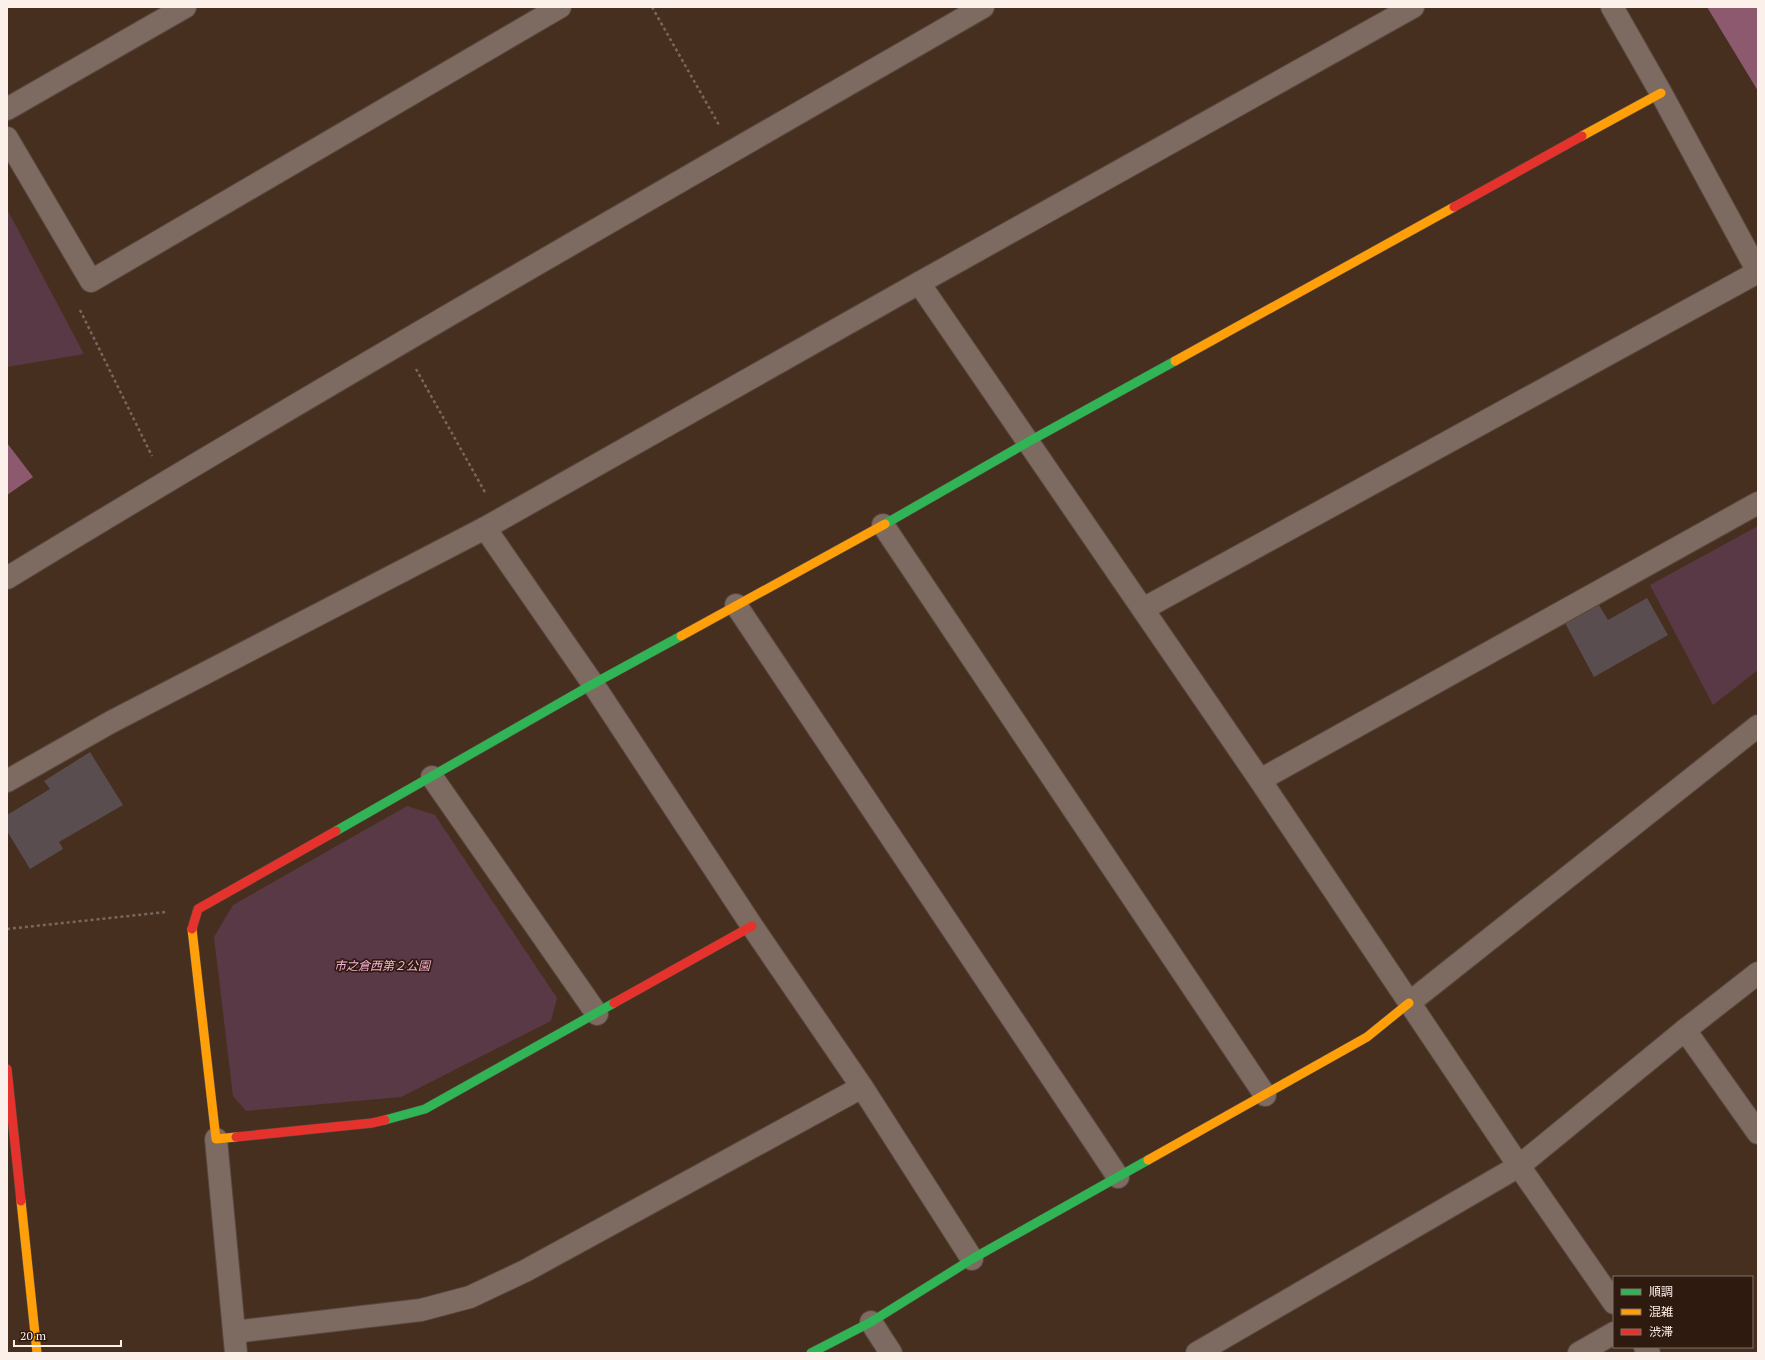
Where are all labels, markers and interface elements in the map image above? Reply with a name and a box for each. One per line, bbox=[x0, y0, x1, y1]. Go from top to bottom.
park label: 市之倉西第２公園 bbox=[334, 958, 432, 973]
legend bbox=[1613, 1276, 1753, 1348]
text: 順調 bbox=[1649, 1284, 1673, 1299]
text: 混雑 bbox=[1649, 1304, 1673, 1319]
scale bar bbox=[14, 1322, 121, 1348]
text: 渋滞 bbox=[1649, 1324, 1673, 1339]
text: 20 m bbox=[20, 1328, 47, 1343]

